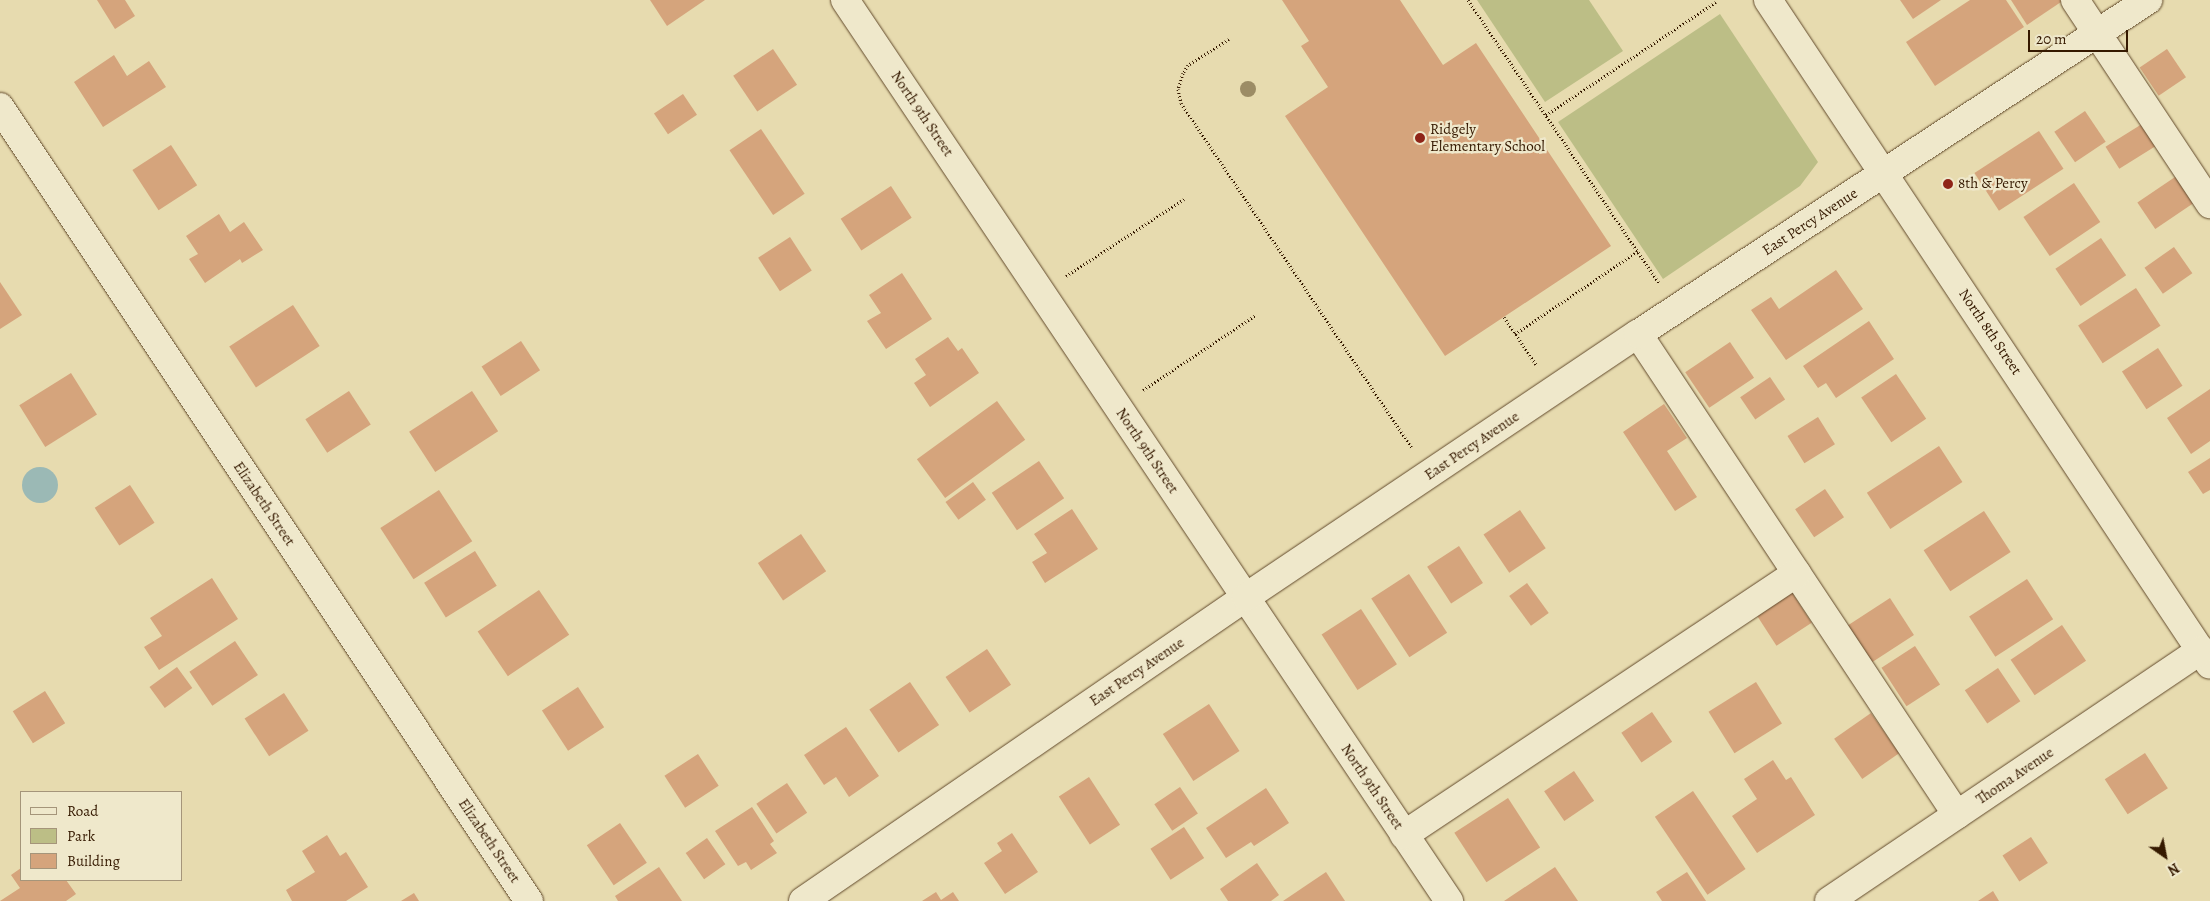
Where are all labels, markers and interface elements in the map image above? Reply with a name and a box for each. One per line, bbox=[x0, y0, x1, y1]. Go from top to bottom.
scale bar bbox=[2030, 20, 2130, 52]
text: 20 m bbox=[2036, 29, 2067, 49]
street label: North 9th Street bbox=[887, 68, 957, 160]
place label: Ridgely Elementary School bbox=[1430, 120, 1545, 155]
marker: Ridgely Elementary School bbox=[1414, 132, 1426, 144]
place label: 8th & Percy bbox=[1958, 175, 2028, 193]
marker: 8th & Percy bbox=[1942, 178, 1954, 190]
street label: East Percy Avenue bbox=[1759, 184, 1861, 260]
street label: North 8th Street bbox=[1955, 286, 2025, 378]
street label: North 9th Street bbox=[1112, 405, 1182, 497]
street label: East Percy Avenue bbox=[1421, 408, 1523, 484]
street label: Elizabeth Street bbox=[229, 458, 299, 550]
street label: East Percy Avenue bbox=[1086, 634, 1188, 710]
street label: North 9th Street bbox=[1337, 741, 1407, 833]
street label: Thoma Avenue bbox=[1973, 744, 2057, 808]
legend bbox=[20, 791, 182, 881]
street label: Elizabeth Street bbox=[454, 795, 524, 887]
text: Road bbox=[67, 801, 98, 821]
text: Park bbox=[67, 826, 95, 846]
north arrow bbox=[2140, 831, 2190, 881]
text: Building bbox=[67, 851, 120, 871]
text: N bbox=[2164, 858, 2183, 880]

